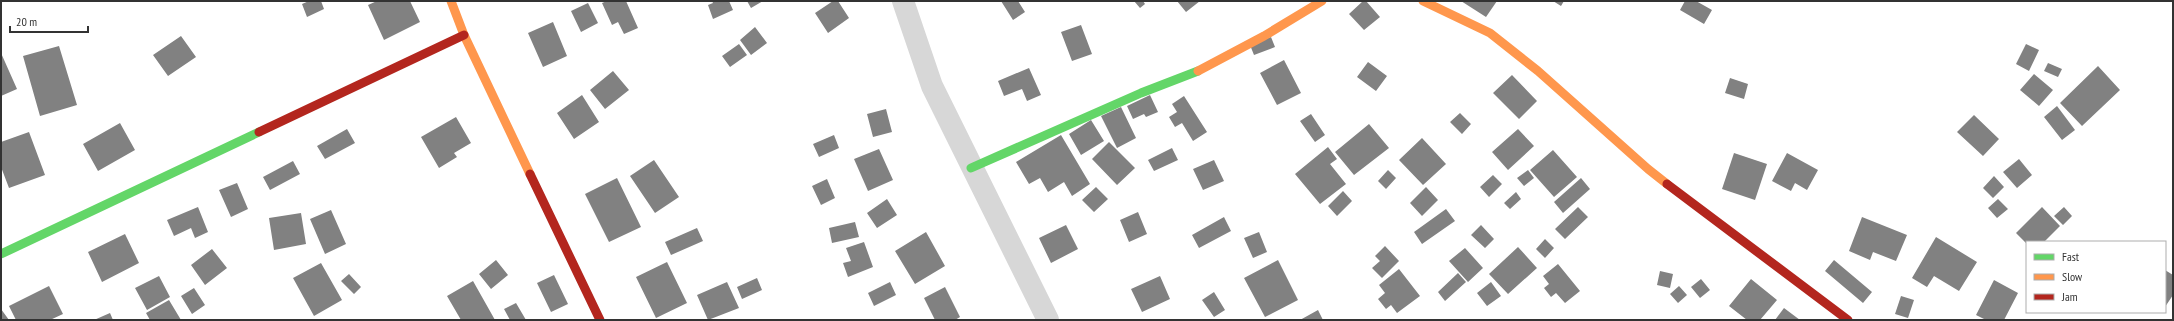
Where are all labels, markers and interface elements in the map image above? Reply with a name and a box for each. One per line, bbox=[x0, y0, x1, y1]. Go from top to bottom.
scale bar bbox=[10, 8, 88, 34]
text: 20 m bbox=[16, 14, 37, 29]
legend bbox=[2026, 241, 2166, 313]
text: Fast bbox=[2062, 249, 2080, 264]
text: Slow bbox=[2062, 269, 2083, 284]
text: Jam bbox=[2061, 289, 2078, 304]

